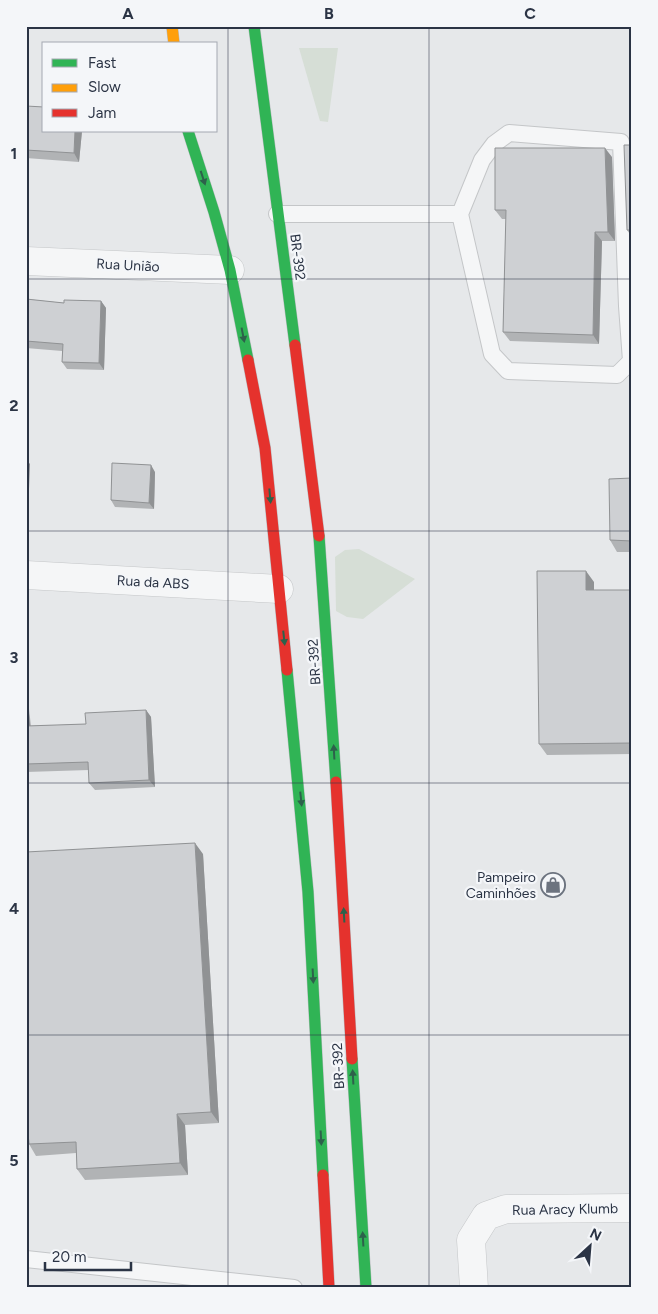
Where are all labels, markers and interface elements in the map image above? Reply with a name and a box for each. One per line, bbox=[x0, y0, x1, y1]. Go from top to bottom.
text: A bbox=[122, 4, 134, 23]
text: B bbox=[324, 4, 334, 23]
text: C bbox=[524, 4, 536, 23]
legend bbox=[42, 42, 218, 132]
text: Fast bbox=[88, 54, 117, 72]
text: Slow bbox=[88, 78, 121, 96]
text: Jam bbox=[88, 104, 116, 122]
text: 1 bbox=[11, 144, 17, 163]
one-way arrow bbox=[200, 170, 207, 185]
street label: BR-392 bbox=[286, 233, 309, 281]
street label: Rua União bbox=[96, 255, 160, 276]
one-way arrow bbox=[239, 327, 247, 343]
text: 2 bbox=[9, 396, 19, 415]
one-way arrow bbox=[266, 488, 274, 504]
street label: Rua da ABS bbox=[116, 572, 190, 593]
one-way arrow bbox=[280, 630, 288, 646]
street label: BR-392 bbox=[304, 638, 325, 686]
text: 3 bbox=[10, 648, 19, 667]
one-way arrow bbox=[330, 744, 338, 760]
one-way arrow bbox=[297, 792, 305, 808]
place label: Pampeiro Caminhões bbox=[466, 869, 536, 902]
shop icon: Pampeiro Caminhões bbox=[540, 872, 566, 898]
text: 4 bbox=[9, 899, 19, 918]
one-way arrow bbox=[339, 906, 347, 922]
one-way arrow bbox=[309, 968, 317, 984]
street label: BR-392 bbox=[329, 1042, 348, 1090]
one-way arrow bbox=[349, 1069, 357, 1085]
one-way arrow bbox=[318, 1130, 326, 1146]
text: 5 bbox=[9, 1151, 19, 1170]
street label: Rua Aracy Klumb bbox=[512, 1200, 618, 1219]
north arrow bbox=[566, 1222, 616, 1272]
text: N bbox=[587, 1225, 604, 1245]
one-way arrow bbox=[358, 1231, 366, 1247]
scale bar bbox=[45, 1239, 131, 1271]
text: 20 m bbox=[52, 1248, 86, 1266]

